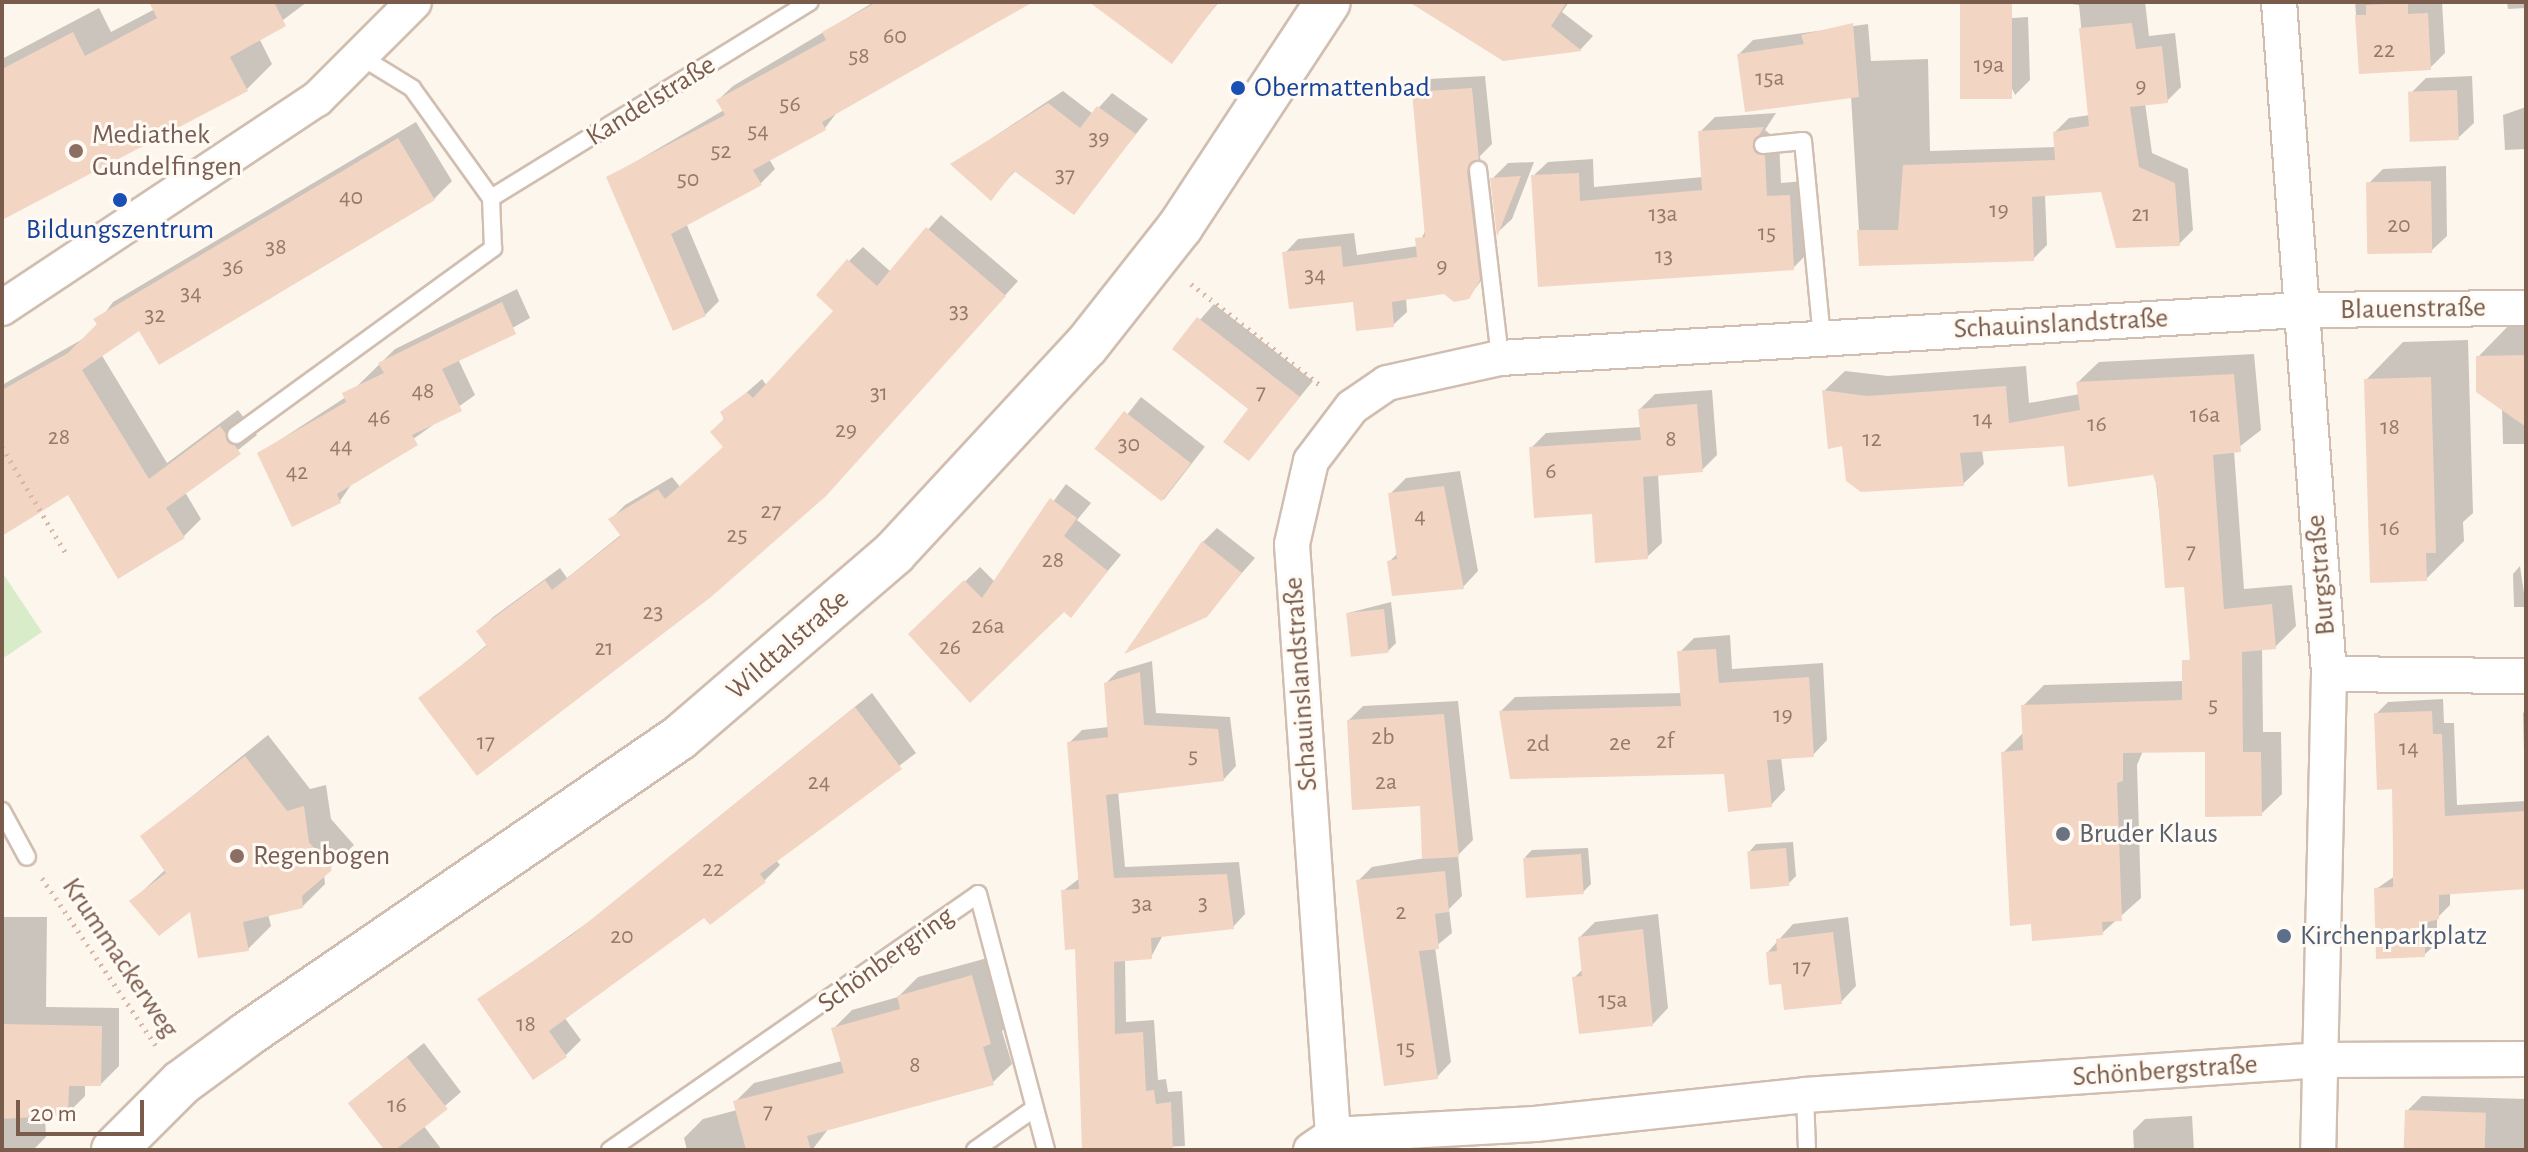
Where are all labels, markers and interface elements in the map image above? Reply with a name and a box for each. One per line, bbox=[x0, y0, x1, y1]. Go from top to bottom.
house number: 60 bbox=[883, 23, 907, 51]
house number: 22 bbox=[2373, 37, 2395, 65]
house number: 58 bbox=[848, 43, 870, 71]
street label: Kandelstraße bbox=[580, 48, 722, 154]
house number: 19a bbox=[1974, 52, 2004, 80]
house number: 15a bbox=[1755, 65, 1785, 93]
place label: Obermattenbad bbox=[1254, 71, 1430, 105]
house number: 9 bbox=[2135, 73, 2147, 101]
marker: Obermattenbad bbox=[1229, 79, 1247, 97]
house number: 56 bbox=[779, 91, 801, 119]
place label: Mediathek Gundelfingen bbox=[92, 118, 242, 184]
house number: 54 bbox=[747, 118, 769, 146]
house number: 39 bbox=[1088, 125, 1110, 153]
house number: 52 bbox=[711, 138, 731, 166]
marker: Mediathek Gundelfingen bbox=[67, 142, 85, 160]
house number: 37 bbox=[1055, 162, 1075, 190]
house number: 50 bbox=[677, 166, 699, 194]
house number: 40 bbox=[339, 184, 363, 212]
marker: Bildungszentrum bbox=[111, 191, 129, 209]
house number: 19 bbox=[1989, 197, 2009, 225]
house number: 13a bbox=[1648, 201, 1678, 229]
house number: 21 bbox=[2131, 201, 2151, 229]
house number: 20 bbox=[2387, 212, 2411, 240]
place label: Bildungszentrum bbox=[26, 213, 214, 247]
house number: 15 bbox=[1758, 220, 1776, 248]
house number: 38 bbox=[265, 234, 287, 262]
house number: 13 bbox=[1655, 243, 1673, 271]
house number: 9 bbox=[1436, 253, 1448, 281]
house number: 36 bbox=[222, 254, 244, 282]
house number: 34 bbox=[1304, 262, 1326, 290]
house number: 34 bbox=[180, 280, 202, 308]
street label: Blauenstraße bbox=[2340, 291, 2486, 327]
house number: 33 bbox=[949, 298, 969, 326]
house number: 32 bbox=[145, 302, 165, 330]
street label: Schauinslandstraße bbox=[1953, 302, 2169, 346]
house number: 48 bbox=[412, 378, 434, 406]
house number: 7 bbox=[1256, 379, 1266, 407]
house number: 31 bbox=[870, 380, 888, 408]
house number: 16a bbox=[2190, 402, 2220, 430]
house number: 46 bbox=[368, 404, 390, 432]
house number: 14 bbox=[1973, 406, 1993, 434]
house number: 16 bbox=[2087, 411, 2107, 439]
house number: 18 bbox=[2380, 414, 2400, 442]
house number: 29 bbox=[835, 417, 857, 445]
house number: 28 bbox=[48, 424, 70, 452]
house number: 8 bbox=[1665, 426, 1677, 454]
house number: 12 bbox=[1862, 426, 1882, 454]
house number: 30 bbox=[1118, 431, 1140, 459]
house number: 44 bbox=[329, 433, 353, 461]
house number: 6 bbox=[1545, 458, 1557, 486]
house number: 42 bbox=[286, 459, 308, 487]
house number: 27 bbox=[761, 498, 781, 526]
house number: 4 bbox=[1414, 503, 1426, 531]
street label: Burgstraße bbox=[2299, 513, 2343, 637]
house number: 16 bbox=[2380, 515, 2400, 543]
house number: 25 bbox=[727, 522, 747, 550]
house number: 7 bbox=[2186, 538, 2196, 566]
house number: 28 bbox=[1042, 547, 1064, 575]
street label: Schauinslandstraße bbox=[1277, 576, 1325, 792]
street label: Wildtalstraße bbox=[720, 583, 856, 707]
house number: 23 bbox=[643, 599, 663, 627]
house number: 26a bbox=[971, 613, 1005, 641]
house number: 26 bbox=[939, 634, 961, 662]
house number: 21 bbox=[594, 635, 614, 663]
house number: 5 bbox=[2208, 692, 2218, 720]
house number: 19 bbox=[1773, 702, 1793, 730]
house number: 2b bbox=[1371, 724, 1395, 752]
house number: 2f bbox=[1656, 728, 1674, 756]
house number: 17 bbox=[477, 729, 495, 757]
house number: 2e bbox=[1609, 730, 1631, 758]
house number: 2d bbox=[1526, 731, 1550, 759]
house number: 14 bbox=[2399, 735, 2419, 763]
house number: 5 bbox=[1188, 743, 1198, 771]
house number: 24 bbox=[808, 769, 830, 797]
house number: 2a bbox=[1375, 769, 1397, 797]
place label: Bruder Klaus bbox=[2079, 817, 2218, 851]
marker: Bruder Klaus bbox=[2054, 825, 2072, 843]
place label: Regenbogen bbox=[253, 839, 390, 873]
marker: Regenbogen bbox=[228, 847, 246, 865]
house number: 22 bbox=[702, 856, 724, 884]
street label: Krummackerweg bbox=[54, 872, 186, 1044]
house number: 3 bbox=[1198, 890, 1208, 918]
house number: 3a bbox=[1132, 891, 1152, 919]
street label: Schönbergring bbox=[811, 899, 961, 1021]
house number: 2 bbox=[1396, 899, 1406, 927]
place label: Kirchenparkplatz bbox=[2300, 919, 2487, 953]
house number: 20 bbox=[610, 923, 634, 951]
marker: Kirchenparkplatz bbox=[2275, 927, 2293, 945]
house number: 17 bbox=[1793, 954, 1811, 982]
house number: 15a bbox=[1598, 987, 1628, 1015]
house number: 18 bbox=[516, 1011, 536, 1039]
house number: 15 bbox=[1397, 1035, 1415, 1063]
street label: Schönbergstraße bbox=[2071, 1048, 2259, 1094]
house number: 8 bbox=[909, 1052, 921, 1080]
scale bar bbox=[20, 1084, 148, 1134]
house number: 16 bbox=[387, 1092, 407, 1120]
house number: 7 bbox=[763, 1098, 773, 1126]
text: 20 m bbox=[30, 1102, 77, 1126]

